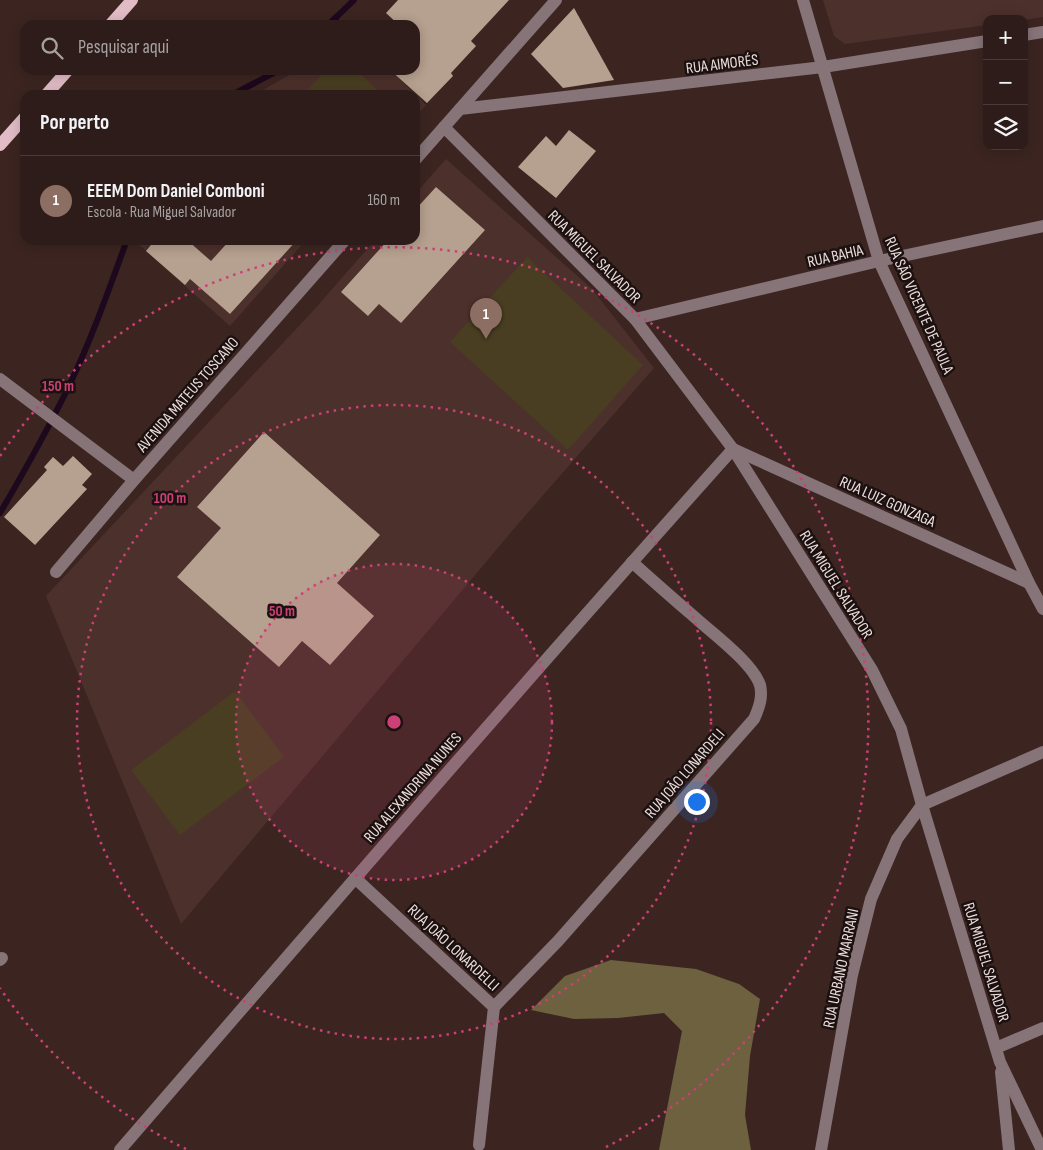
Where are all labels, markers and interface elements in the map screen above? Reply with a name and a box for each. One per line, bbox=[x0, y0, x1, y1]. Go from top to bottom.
map controls bbox=[983, 15, 1028, 150]
button: + bbox=[983, 15, 1028, 60]
search box bbox=[20, 20, 420, 75]
icon: search bbox=[38, 34, 66, 62]
text: Pesquisar aqui bbox=[78, 36, 169, 59]
street label: RUA AIMORÉS bbox=[685, 51, 760, 78]
button: − bbox=[983, 60, 1028, 105]
button: layers bbox=[983, 105, 1028, 150]
text: Por perto bbox=[40, 110, 109, 135]
text: EEEM Dom Daniel Comboni bbox=[87, 180, 265, 203]
text: 1 bbox=[53, 191, 59, 210]
text: 160 m bbox=[367, 191, 400, 210]
text: Escola · Rua Miguel Salvador bbox=[87, 203, 236, 222]
street label: RUA MIGUEL SALVADOR bbox=[543, 207, 644, 308]
street label: RUA SÃO VICENTE DE PAULA bbox=[880, 234, 957, 377]
street label: RUA BAHIA bbox=[806, 241, 865, 272]
pin: 1 bbox=[470, 298, 502, 339]
street label: AVENIDA MATEUS TOSCANO bbox=[132, 333, 243, 457]
text: 150 m bbox=[42, 377, 74, 396]
street label: RUA LUIZ GONZAGA bbox=[837, 473, 938, 532]
text: 100 m bbox=[154, 489, 186, 508]
street label: RUA MIGUEL SALVADOR bbox=[795, 527, 877, 642]
text: 50 m bbox=[269, 602, 295, 621]
centre of rings bbox=[385, 713, 403, 731]
street label: RUA JOÃO LONARDELI bbox=[641, 725, 729, 823]
street label: RUA ALEXANDRINA NUNES bbox=[360, 729, 466, 847]
your location bbox=[684, 789, 710, 815]
street label: RUA MIGUEL SALVADOR bbox=[958, 900, 1013, 1024]
street label: RUA JOÃO LONARDELLI bbox=[403, 901, 503, 995]
street label: RUA URBANO MARRANI bbox=[820, 907, 863, 1030]

